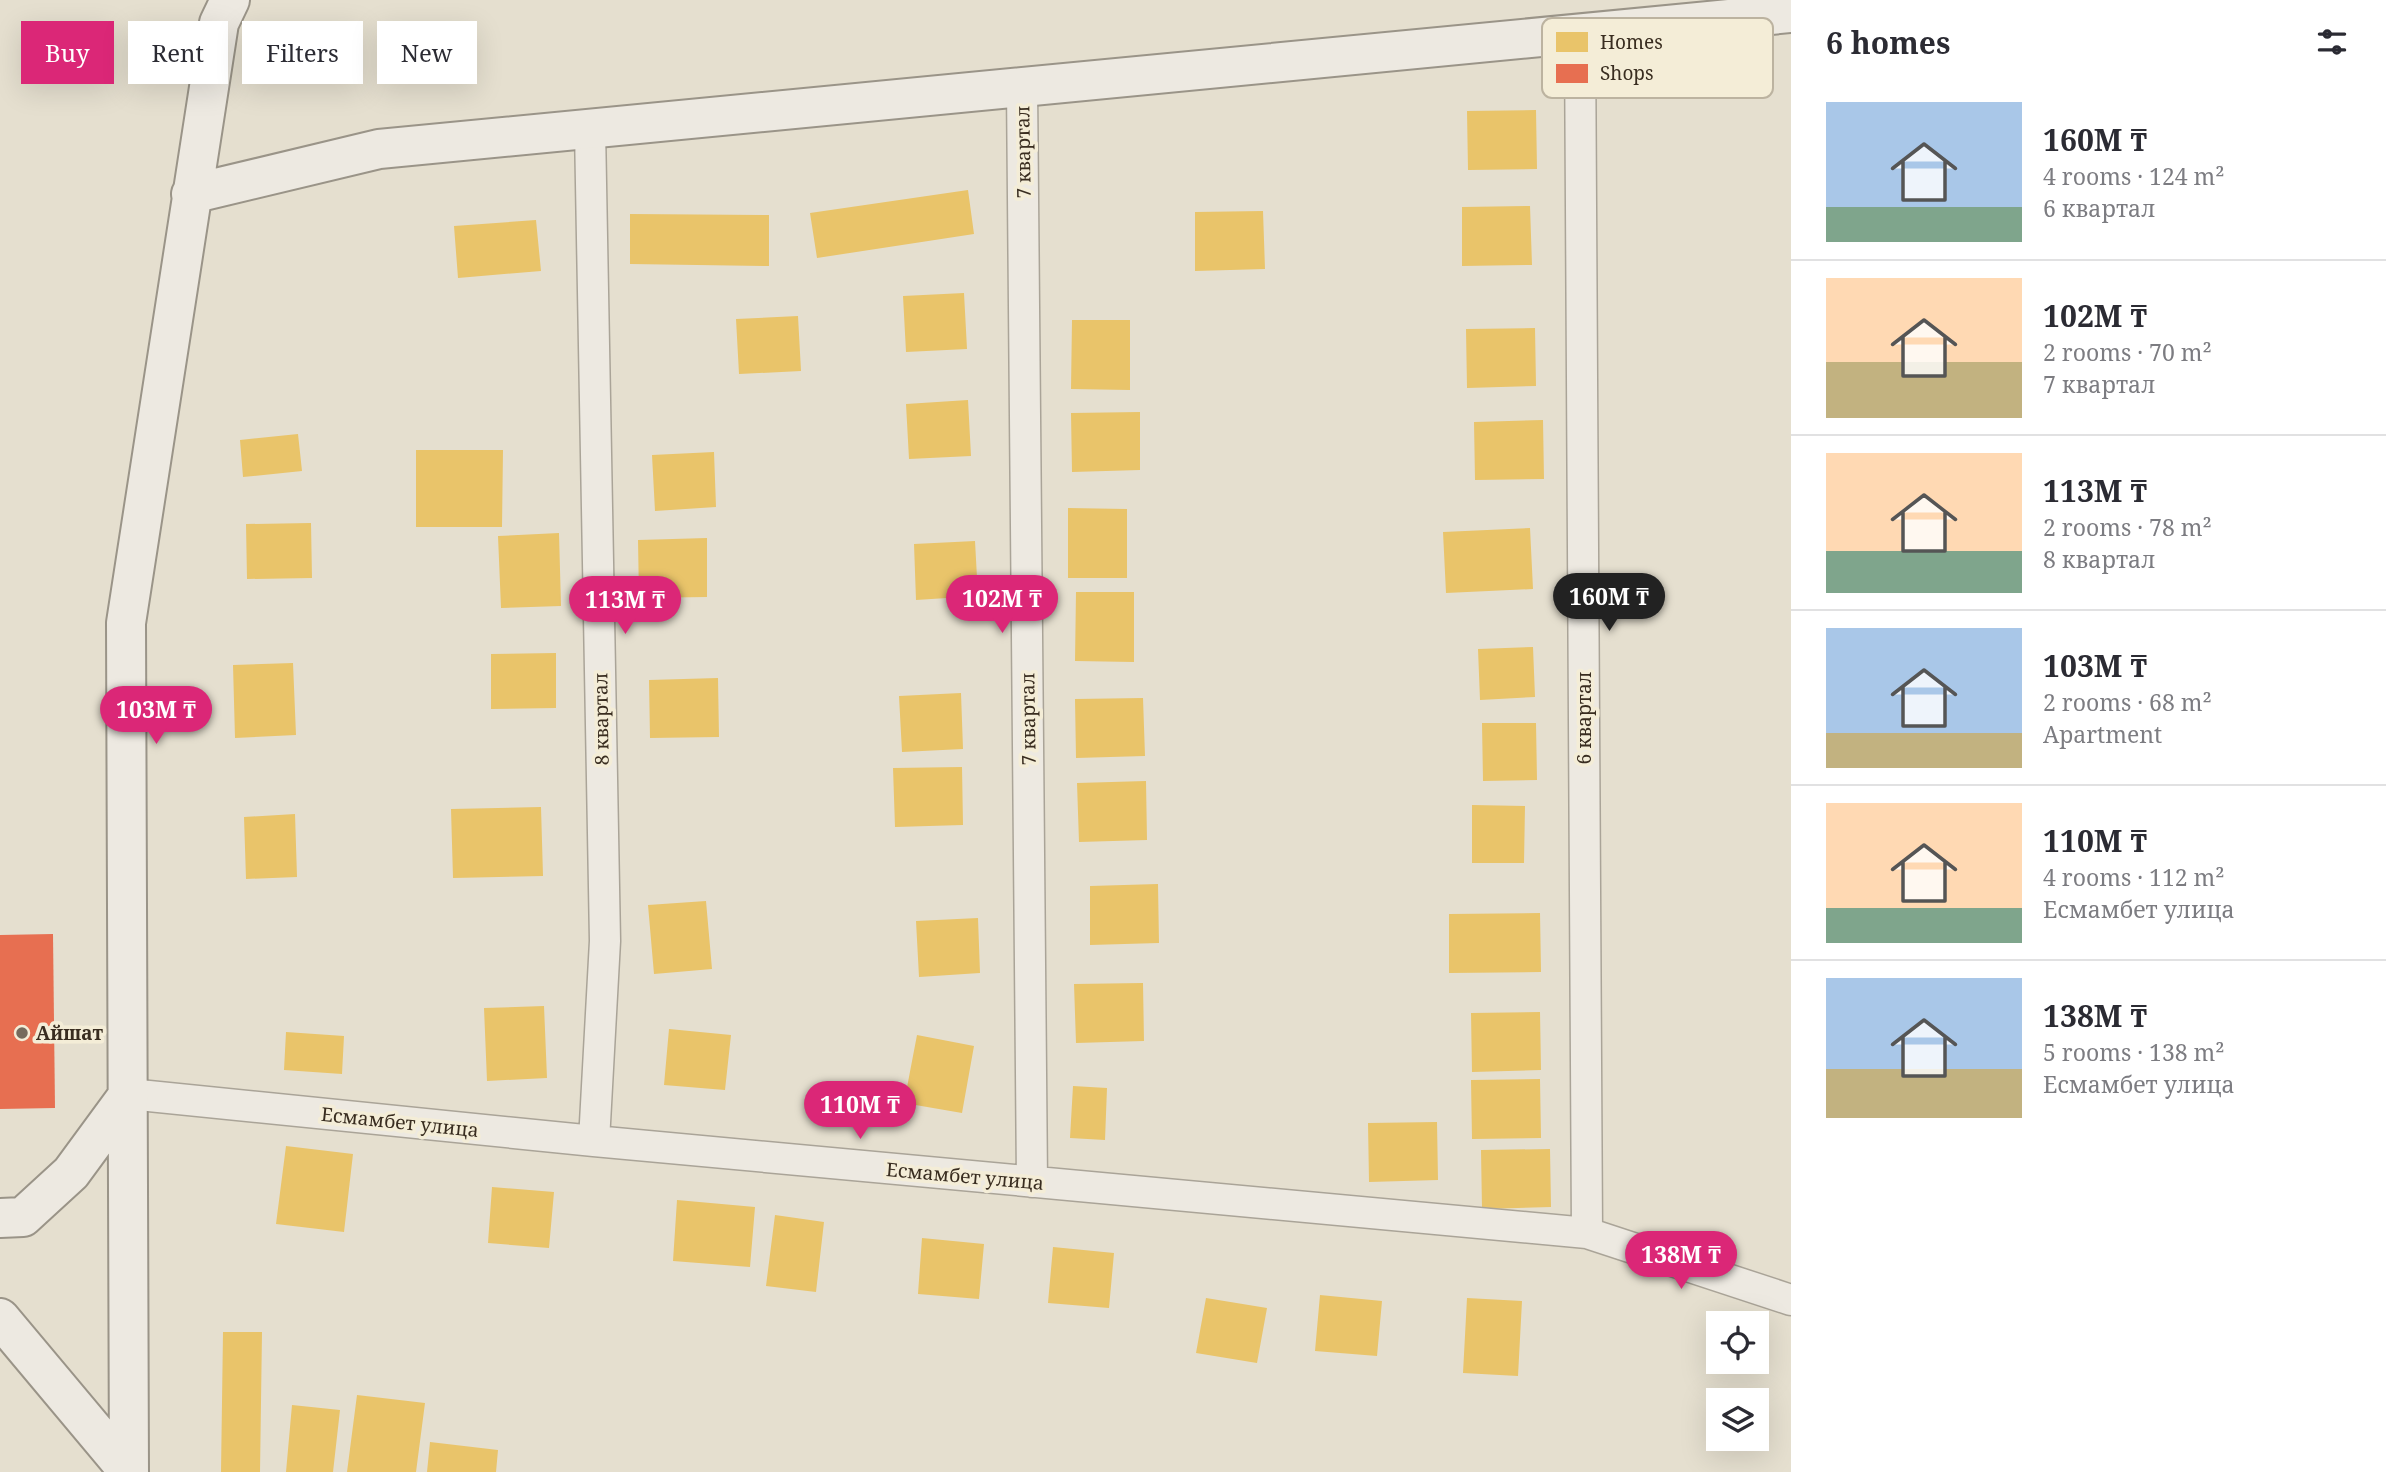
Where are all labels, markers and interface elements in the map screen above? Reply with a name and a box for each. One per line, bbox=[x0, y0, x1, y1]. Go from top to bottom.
legend bbox=[1542, 18, 1773, 98]
chip: Buy bbox=[21, 21, 114, 84]
chip: Rent bbox=[128, 21, 228, 84]
chip: Filters bbox=[242, 21, 363, 84]
chip: New bbox=[377, 21, 477, 84]
text: 6 homes bbox=[1826, 22, 1950, 63]
icon: filters bbox=[2313, 23, 2351, 61]
text: Homes bbox=[1600, 29, 1663, 55]
text: Shops bbox=[1600, 60, 1654, 86]
street label: 7 квартал bbox=[1009, 105, 1037, 199]
text: 160M ₸ bbox=[2043, 119, 2147, 160]
icon: home bbox=[1882, 130, 1966, 214]
text: 4 rooms · 124 m² bbox=[2043, 160, 2225, 192]
text: 6 квартал bbox=[2043, 192, 2155, 224]
text: 102M ₸ bbox=[2043, 295, 2147, 336]
icon: home bbox=[1882, 306, 1966, 390]
text: 2 rooms · 70 m² bbox=[2043, 336, 2212, 368]
text: 7 квартал bbox=[2043, 368, 2155, 400]
text: 113M ₸ bbox=[2043, 470, 2147, 511]
icon: home bbox=[1882, 481, 1966, 565]
text: 2 rooms · 78 m² bbox=[2043, 511, 2212, 543]
text: 8 квартал bbox=[2043, 543, 2155, 575]
pin: 160M ₸ bbox=[1552, 574, 1666, 633]
pin: 113M ₸ bbox=[568, 576, 682, 636]
pin: 102M ₸ bbox=[945, 576, 1059, 635]
text: 160M ₸ bbox=[1569, 580, 1649, 612]
text: 102M ₸ bbox=[962, 582, 1042, 614]
text: 113M ₸ bbox=[585, 583, 665, 615]
text: 103M ₸ bbox=[2043, 645, 2147, 686]
icon: home bbox=[1882, 656, 1966, 740]
street label: 8 квартал bbox=[587, 672, 615, 766]
street label: 7 квартал bbox=[1014, 672, 1042, 766]
street label: 6 квартал bbox=[1571, 672, 1597, 764]
pin: 103M ₸ bbox=[99, 686, 213, 746]
text: 2 rooms · 68 m² bbox=[2043, 686, 2212, 718]
text: 103M ₸ bbox=[116, 693, 196, 725]
text: Apartment bbox=[2043, 718, 2162, 750]
text: 110M ₸ bbox=[2043, 820, 2147, 861]
icon: home bbox=[1882, 831, 1966, 915]
text: 4 rooms · 112 m² bbox=[2043, 861, 2225, 893]
text: Есмамбет улица bbox=[2043, 893, 2235, 925]
text: 138M ₸ bbox=[2043, 995, 2147, 1036]
icon: home bbox=[1882, 1006, 1966, 1090]
place label: Айшат bbox=[36, 1020, 103, 1046]
marker: Айшат bbox=[14, 1025, 30, 1041]
text: 5 rooms · 138 m² bbox=[2043, 1036, 2225, 1068]
text: Есмамбет улица bbox=[2043, 1068, 2235, 1100]
pin: 110M ₸ bbox=[803, 1082, 917, 1141]
text: 110M ₸ bbox=[820, 1088, 900, 1120]
street label: Есмамбет улица bbox=[320, 1101, 480, 1143]
street label: Есмамбет улица bbox=[885, 1156, 1045, 1196]
pin: 138M ₸ bbox=[1624, 1232, 1738, 1291]
text: 138M ₸ bbox=[1641, 1238, 1721, 1270]
map controls bbox=[1706, 1311, 1769, 1451]
button: locate bbox=[1706, 1311, 1769, 1374]
button: layers bbox=[1706, 1388, 1769, 1451]

